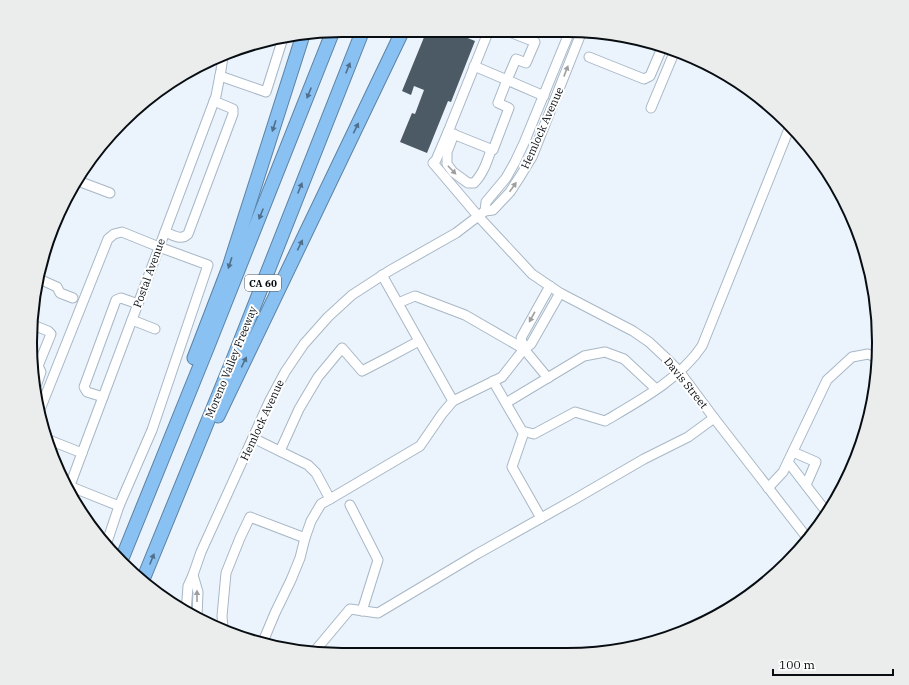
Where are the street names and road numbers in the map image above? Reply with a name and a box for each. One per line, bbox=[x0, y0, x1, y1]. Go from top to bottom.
street label: Hemlock Avenue bbox=[518, 85, 566, 171]
street label: Postal Avenue bbox=[130, 236, 168, 309]
road number: CA 60 bbox=[245, 275, 281, 291]
street label: Moreno Valley Freeway bbox=[202, 304, 260, 420]
street label: Davis Street bbox=[661, 355, 711, 412]
street label: Hemlock Avenue bbox=[237, 377, 287, 463]

